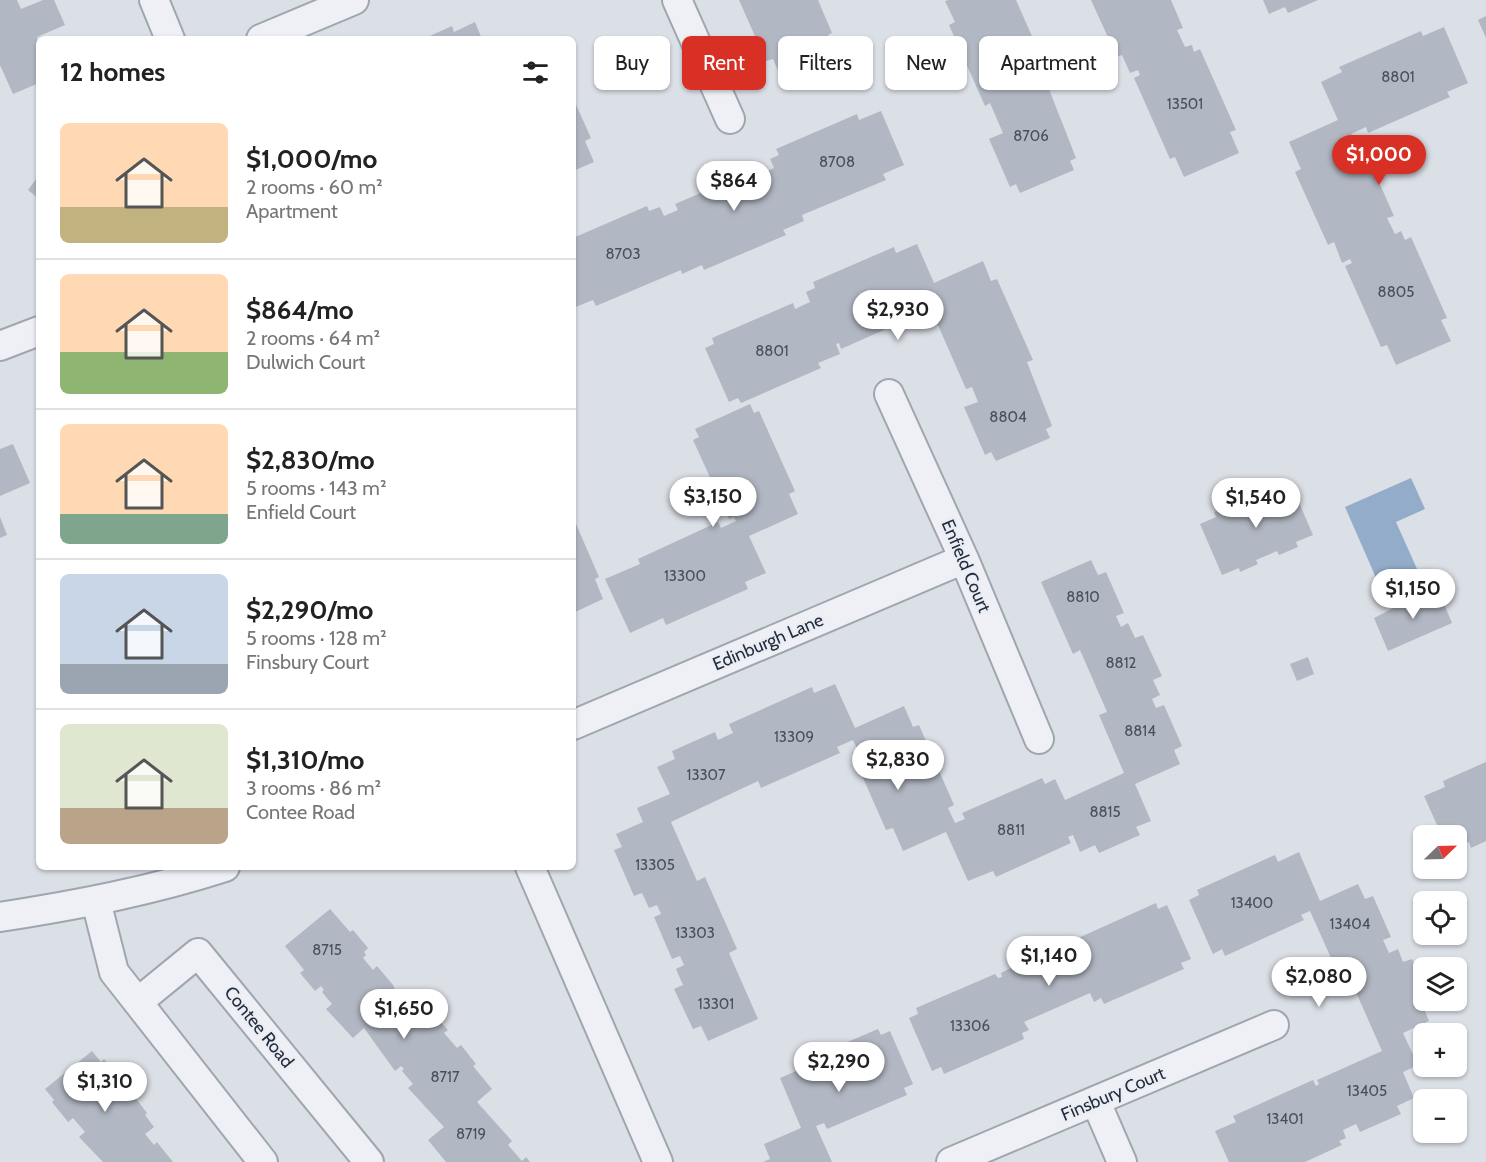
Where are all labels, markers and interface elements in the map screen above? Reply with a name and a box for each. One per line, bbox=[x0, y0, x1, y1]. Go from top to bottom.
chip: Buy bbox=[594, 36, 670, 90]
chip: Rent bbox=[682, 36, 766, 90]
chip: Filters bbox=[778, 36, 873, 90]
chip: New bbox=[885, 36, 967, 90]
chip: Apartment bbox=[979, 36, 1118, 90]
text: 12 homes bbox=[60, 56, 165, 88]
icon: filters bbox=[519, 56, 552, 89]
house number: 8801 bbox=[1381, 68, 1415, 86]
house number: 13501 bbox=[1167, 95, 1203, 113]
house number: 8706 bbox=[1013, 127, 1049, 145]
pin: $1,000 bbox=[1330, 135, 1428, 186]
text: $1,000 bbox=[1346, 142, 1412, 166]
text: $1,000/mo bbox=[246, 143, 377, 175]
icon: home bbox=[108, 147, 180, 219]
house number: 8708 bbox=[819, 153, 855, 171]
pin: $864 bbox=[698, 161, 770, 212]
text: $864 bbox=[710, 168, 758, 192]
text: 2 rooms · 60 m² bbox=[246, 175, 383, 199]
text: Apartment bbox=[246, 199, 338, 223]
house number: 8703 bbox=[605, 245, 641, 263]
house number: 8805 bbox=[1378, 283, 1414, 301]
pin: $2,930 bbox=[849, 290, 947, 341]
text: $864/mo bbox=[246, 294, 354, 326]
text: $2,930 bbox=[867, 297, 929, 321]
icon: home bbox=[108, 298, 180, 370]
text: 2 rooms · 64 m² bbox=[246, 326, 380, 350]
house number: 8801 bbox=[755, 342, 789, 360]
text: Dulwich Court bbox=[246, 350, 365, 374]
house number: 8804 bbox=[989, 408, 1027, 426]
text: $2,830/mo bbox=[246, 444, 375, 476]
icon: home bbox=[108, 448, 180, 520]
text: 5 rooms · 143 m² bbox=[246, 476, 387, 500]
pin: $3,150 bbox=[664, 477, 762, 528]
pin: $1,540 bbox=[1207, 478, 1305, 529]
text: $3,150 bbox=[684, 484, 742, 508]
text: $1,540 bbox=[1226, 485, 1286, 509]
text: Enfield Court bbox=[246, 500, 356, 524]
street label: Enfield Court bbox=[937, 516, 995, 616]
house number: 13300 bbox=[664, 567, 706, 585]
pin: $1,150 bbox=[1364, 569, 1462, 620]
text: $1,150 bbox=[1385, 576, 1441, 600]
house number: 8810 bbox=[1066, 588, 1100, 606]
text: $2,290/mo bbox=[246, 594, 373, 626]
icon: home bbox=[108, 598, 180, 670]
street label: Edinburgh Lane bbox=[709, 609, 827, 675]
text: 5 rooms · 128 m² bbox=[246, 626, 387, 650]
text: Finsbury Court bbox=[246, 650, 369, 674]
house number: 8812 bbox=[1106, 654, 1137, 672]
house number: 8814 bbox=[1124, 722, 1156, 740]
house number: 13309 bbox=[774, 728, 814, 746]
pin: $2,830 bbox=[849, 740, 947, 791]
text: $1,310/mo bbox=[246, 744, 364, 776]
text: $2,830 bbox=[866, 747, 930, 771]
icon: home bbox=[108, 748, 180, 820]
house number: 13307 bbox=[687, 766, 726, 784]
text: 3 rooms · 86 m² bbox=[246, 776, 381, 800]
text: Contee Road bbox=[246, 800, 355, 824]
house number: 8815 bbox=[1089, 803, 1121, 821]
house number: 8811 bbox=[997, 821, 1025, 839]
north arrow bbox=[1413, 825, 1467, 879]
map controls bbox=[1413, 825, 1467, 1143]
house number: 13305 bbox=[635, 856, 675, 874]
button: locate bbox=[1413, 891, 1467, 945]
house number: 13400 bbox=[1231, 894, 1273, 912]
house number: 13404 bbox=[1330, 915, 1371, 933]
house number: 13303 bbox=[675, 924, 715, 942]
pin: $1,140 bbox=[1000, 936, 1098, 987]
house number: 8715 bbox=[312, 941, 342, 959]
text: $1,140 bbox=[1020, 943, 1078, 967]
pin: $2,080 bbox=[1270, 957, 1368, 1008]
button: layers bbox=[1413, 957, 1467, 1011]
text: $2,080 bbox=[1286, 964, 1352, 988]
street label: Contee Road bbox=[220, 982, 298, 1072]
pin: $1,650 bbox=[355, 989, 453, 1040]
house number: 13301 bbox=[698, 995, 734, 1013]
text: $1,650 bbox=[374, 996, 434, 1020]
house number: 13306 bbox=[950, 1017, 990, 1035]
button: + bbox=[1413, 1023, 1467, 1077]
pin: $2,290 bbox=[790, 1042, 888, 1093]
text: $2,290 bbox=[808, 1049, 870, 1073]
pin: $1,310 bbox=[56, 1062, 154, 1113]
street label: Finsbury Court bbox=[1058, 1062, 1168, 1126]
house number: 8717 bbox=[430, 1068, 460, 1086]
text: $1,310 bbox=[77, 1069, 133, 1093]
house number: 13405 bbox=[1347, 1082, 1387, 1100]
button: − bbox=[1413, 1089, 1467, 1143]
house number: 13401 bbox=[1266, 1110, 1304, 1128]
house number: 8719 bbox=[456, 1125, 486, 1143]

